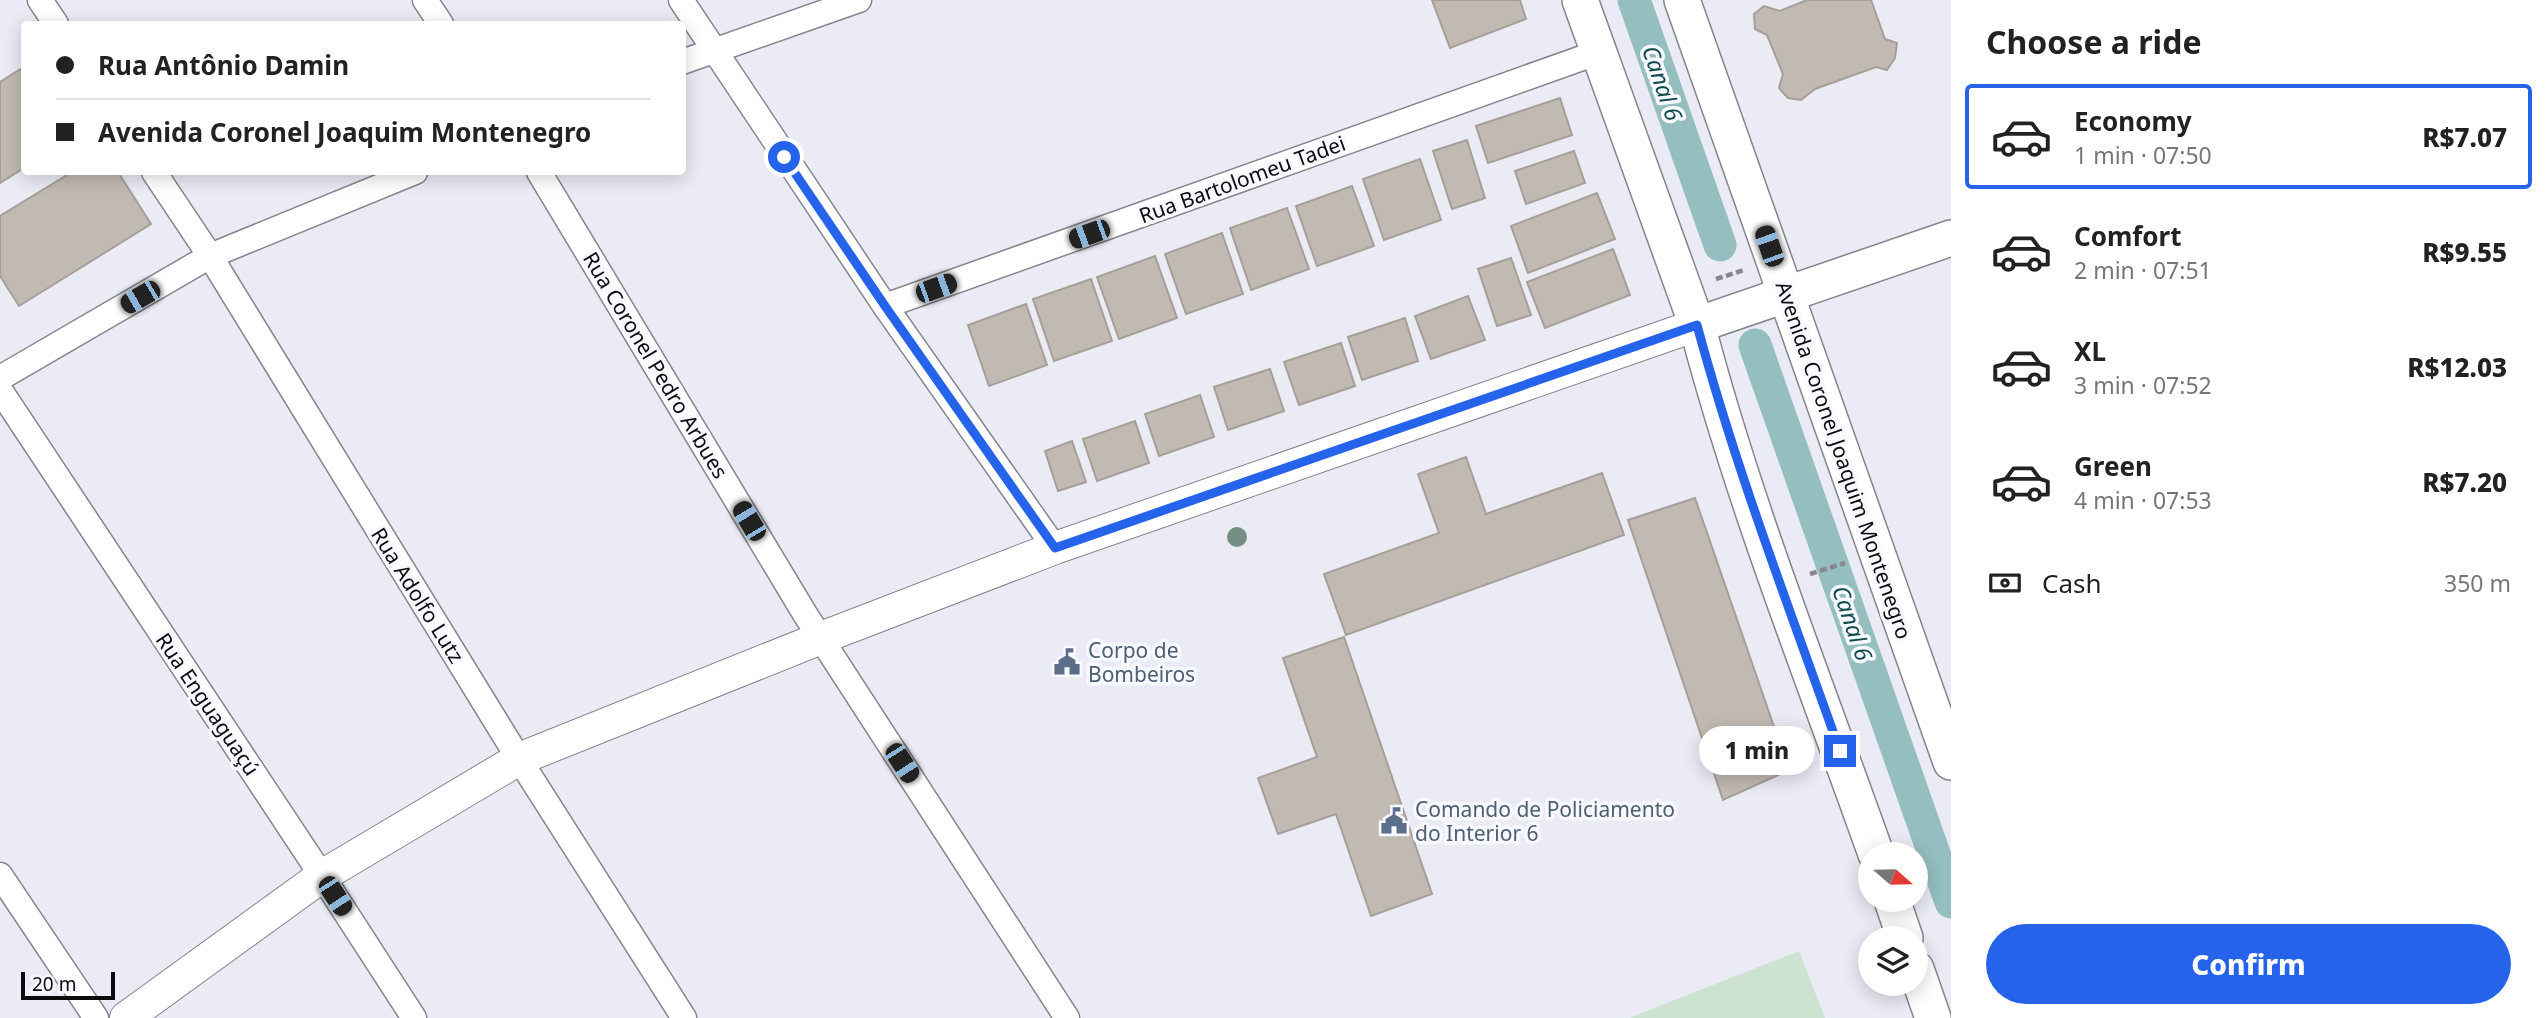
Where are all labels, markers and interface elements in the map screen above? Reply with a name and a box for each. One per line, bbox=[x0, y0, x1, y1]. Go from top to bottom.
text: Choose a ride bbox=[1986, 20, 2202, 63]
water label: Canal 6 bbox=[1635, 41, 1691, 125]
text: Rua Antônio Damin bbox=[98, 47, 349, 83]
text: Economy bbox=[2074, 103, 2192, 139]
icon: car bbox=[1990, 105, 2053, 168]
text: Avenida Coronel Joaquim Montenegro bbox=[98, 114, 591, 150]
text: R$7.07 bbox=[2422, 119, 2507, 155]
street label: Rua Bartolomeu Tadei bbox=[1135, 129, 1349, 229]
text: 1 min · 07:50 bbox=[2074, 139, 2212, 171]
route start bbox=[768, 141, 800, 173]
car bbox=[1066, 217, 1113, 251]
text: Comfort bbox=[2074, 218, 2182, 254]
icon: car bbox=[1990, 220, 2053, 283]
car bbox=[1753, 223, 1786, 269]
text: R$9.55 bbox=[2422, 234, 2507, 270]
street label: Rua Coronel Pedro Arbues bbox=[577, 246, 735, 484]
text: 2 min · 07:51 bbox=[2074, 254, 2212, 286]
car bbox=[913, 271, 960, 305]
car bbox=[117, 277, 164, 317]
street label: Avenida Coronel Joaquim Montenegro bbox=[1769, 277, 1919, 643]
text: XL bbox=[2074, 333, 2106, 369]
icon: car bbox=[1990, 335, 2053, 398]
text: R$12.03 bbox=[2407, 349, 2507, 385]
text: 3 min · 07:52 bbox=[2074, 369, 2212, 401]
text: Green bbox=[2074, 448, 2152, 484]
icon: car bbox=[1990, 450, 2053, 513]
text: R$7.20 bbox=[2422, 464, 2507, 500]
text: 4 min · 07:53 bbox=[2074, 484, 2212, 516]
car bbox=[730, 498, 769, 544]
street label: Rua Adolfo Lutz bbox=[365, 522, 471, 668]
icon: cash bbox=[1986, 564, 2024, 602]
text: Cash bbox=[2042, 565, 2102, 601]
text: 350 m bbox=[2444, 567, 2511, 599]
water label: Canal 6 bbox=[1825, 581, 1881, 665]
street label: Rua Enguaguaçú bbox=[150, 627, 266, 781]
place label: Corpo de Bombeiros bbox=[1088, 636, 1195, 688]
public building icon: Corpo de Bombeiros bbox=[1052, 647, 1082, 677]
callout: 1 min bbox=[1700, 726, 1815, 776]
text: 1 min bbox=[1725, 734, 1789, 766]
route end bbox=[1824, 735, 1856, 767]
car bbox=[882, 740, 923, 786]
place label: Comando de Policiamento do Interior 6 bbox=[1415, 795, 1675, 847]
public building icon: Comando de Policiamento do Interior 6 bbox=[1379, 806, 1409, 836]
north arrow bbox=[1858, 842, 1928, 912]
map controls bbox=[1858, 842, 1928, 996]
car bbox=[315, 873, 356, 919]
button: Confirm bbox=[1986, 924, 2511, 1004]
button: layers bbox=[1858, 926, 1928, 996]
scale bar bbox=[21, 969, 116, 1001]
text: 20 m bbox=[32, 971, 76, 997]

